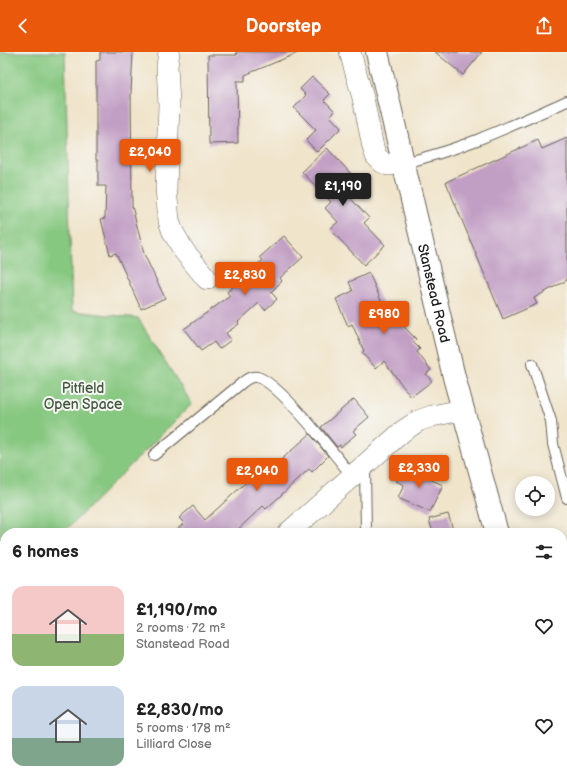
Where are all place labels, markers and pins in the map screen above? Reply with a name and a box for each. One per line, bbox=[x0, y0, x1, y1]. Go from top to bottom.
pin: £2,040 bbox=[117, 139, 183, 173]
pin: £1,190 bbox=[310, 173, 376, 207]
pin: £2,830 bbox=[212, 262, 278, 296]
pin: £980 bbox=[360, 301, 408, 335]
pin: £2,330 bbox=[386, 455, 452, 489]
pin: £2,040 bbox=[224, 458, 290, 492]

